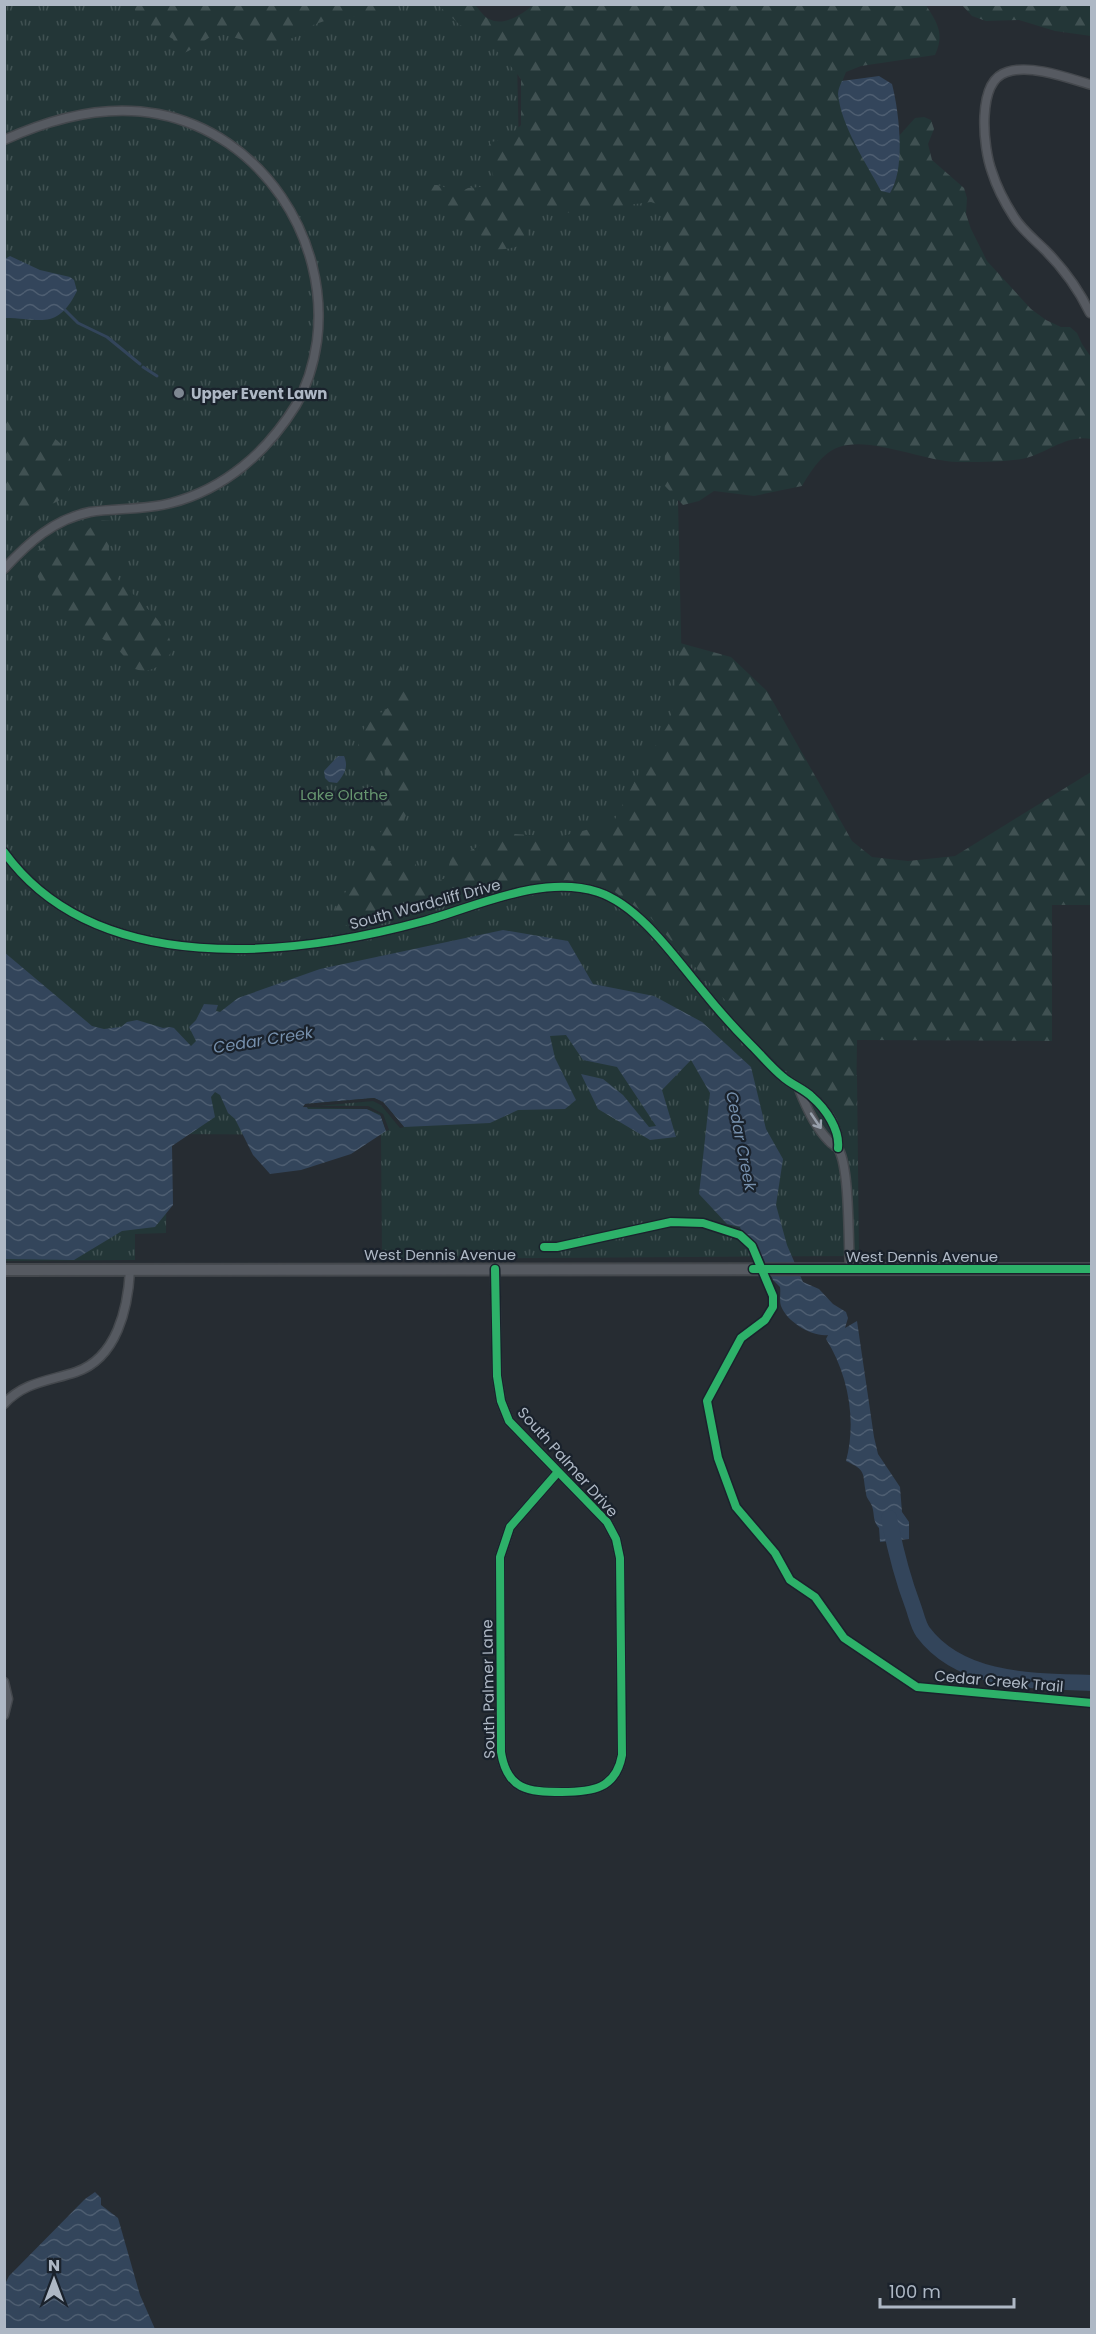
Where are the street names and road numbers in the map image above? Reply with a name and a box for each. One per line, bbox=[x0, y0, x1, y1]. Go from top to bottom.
street label: South Wardcliff Drive bbox=[347, 874, 503, 934]
street label: West Dennis Avenue bbox=[364, 1244, 516, 1265]
street label: West Dennis Avenue bbox=[846, 1246, 998, 1267]
street label: South Palmer Drive bbox=[513, 1402, 623, 1522]
street label: South Palmer Lane bbox=[476, 1619, 500, 1759]
street label: Cedar Creek Trail bbox=[934, 1665, 1064, 1697]

